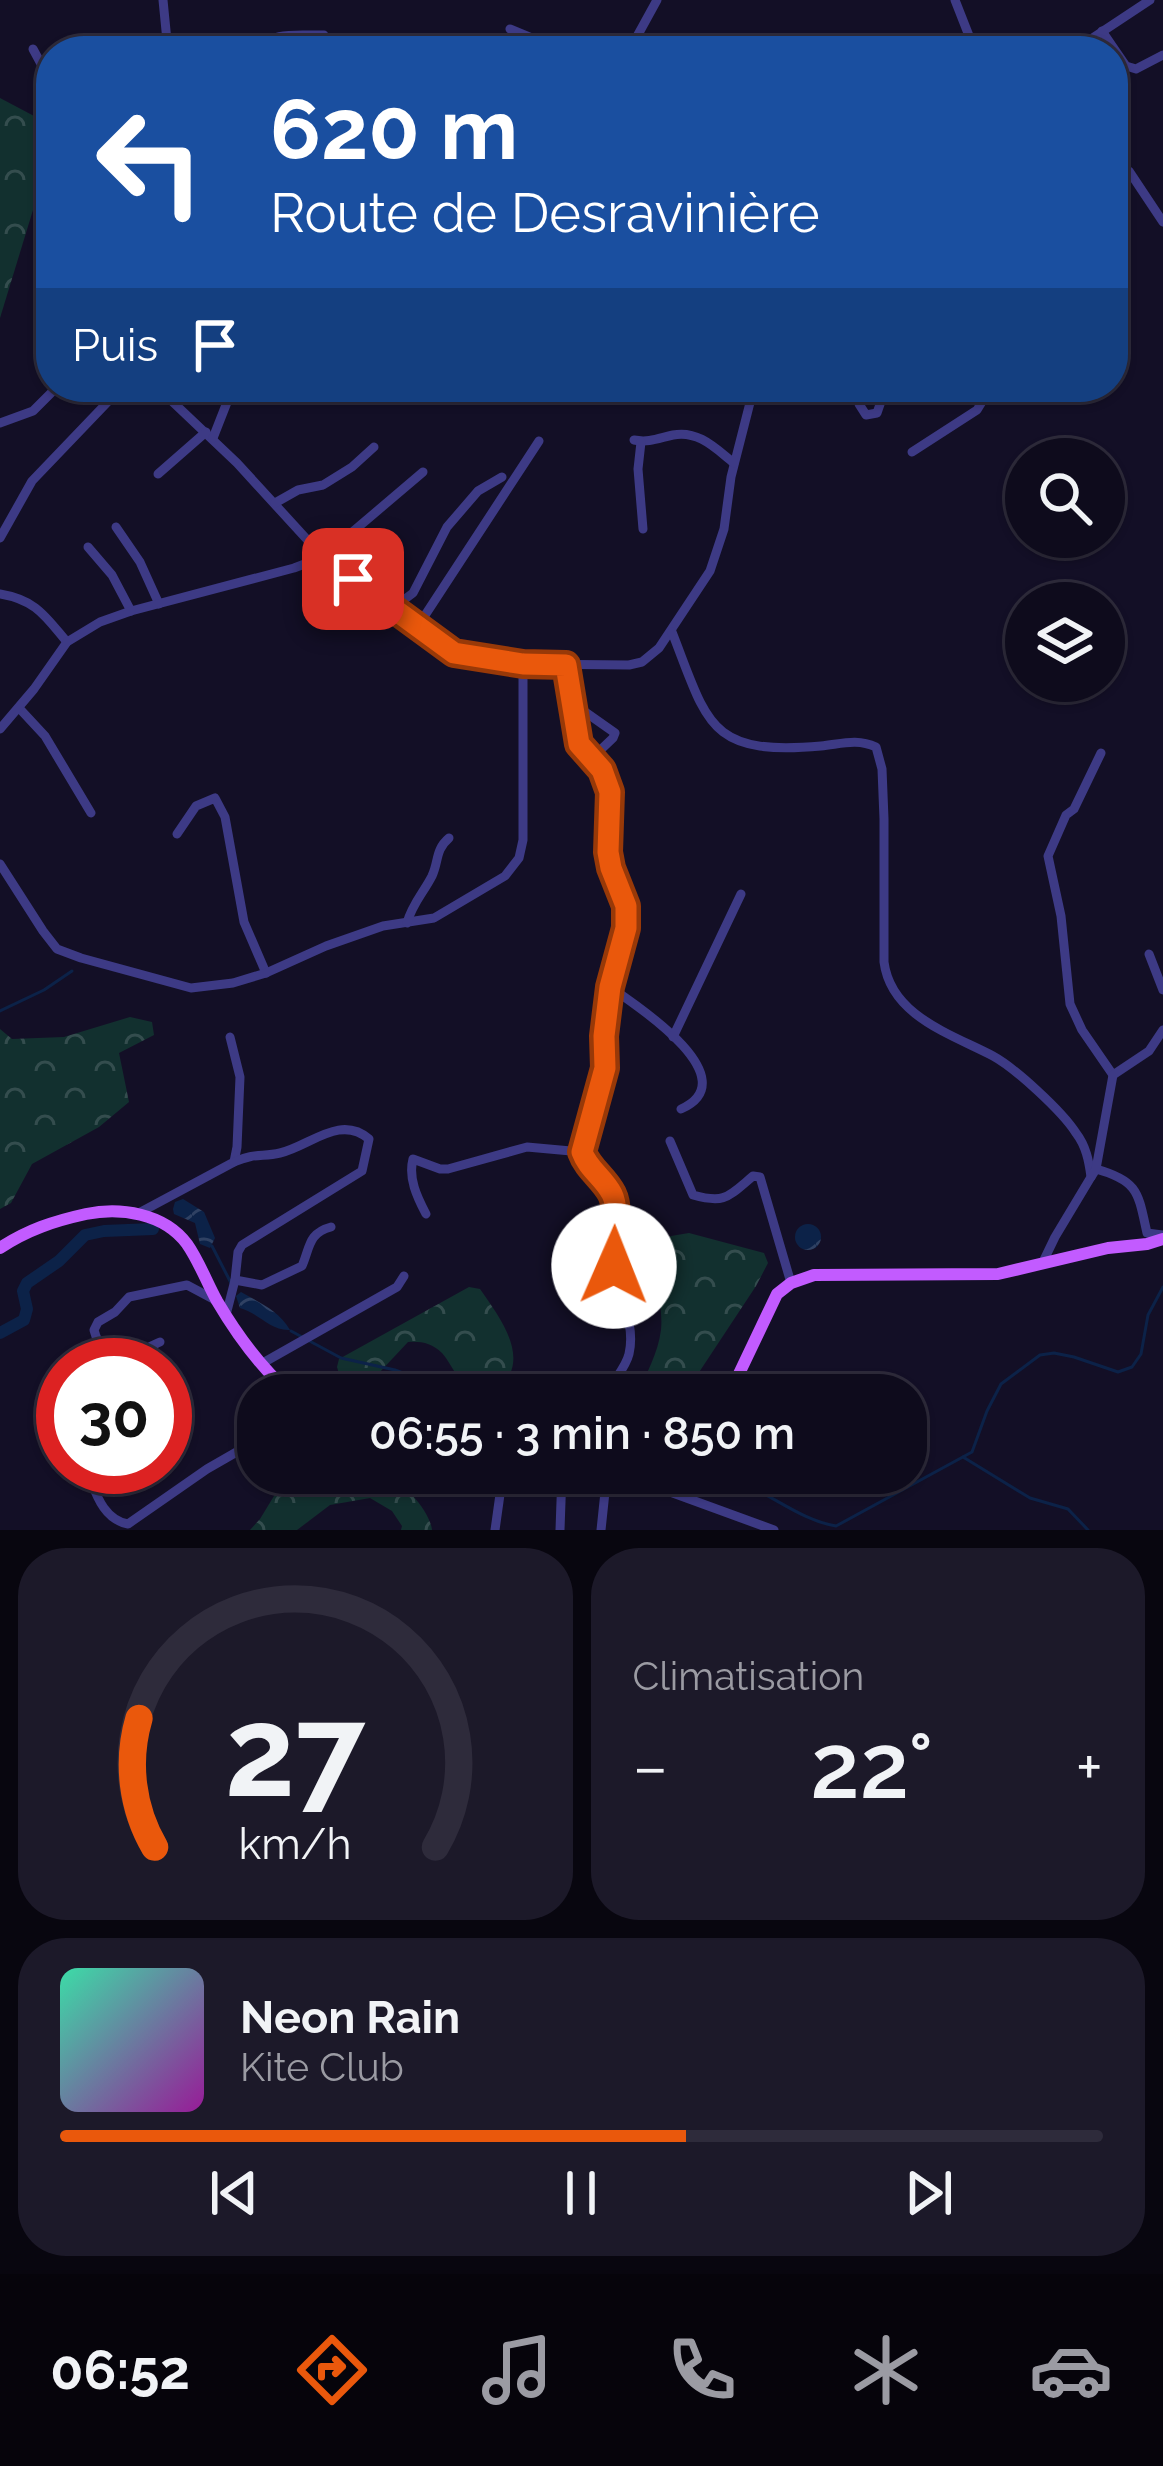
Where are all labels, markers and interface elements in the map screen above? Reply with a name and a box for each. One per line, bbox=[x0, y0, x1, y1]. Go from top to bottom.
text: 620 m bbox=[270, 80, 518, 179]
icon: left bbox=[72, 84, 228, 240]
text: Route de Desravinière bbox=[270, 181, 820, 245]
icon: arrive bbox=[182, 312, 248, 378]
text: Puis bbox=[72, 319, 158, 372]
map controls bbox=[1005, 438, 1125, 702]
button: search bbox=[1005, 438, 1125, 558]
pin bbox=[302, 528, 404, 630]
icon: arrive bbox=[320, 546, 386, 612]
button: layers bbox=[1005, 582, 1125, 702]
position arrow bbox=[551, 1203, 677, 1329]
speed limit sign: 30 bbox=[36, 1338, 192, 1494]
text: 06:55 · 3 min · 850 m bbox=[369, 1407, 795, 1460]
text: Climatisation bbox=[633, 1653, 864, 1699]
text: 27 bbox=[225, 1679, 366, 1825]
text: 22° bbox=[810, 1713, 933, 1819]
text: − bbox=[633, 1728, 668, 1805]
text: + bbox=[1076, 1728, 1103, 1805]
text: km/h bbox=[239, 1819, 352, 1869]
text: Neon Rain bbox=[240, 1991, 460, 2044]
text: Kite Club bbox=[240, 2044, 404, 2090]
icon: previous bbox=[201, 2160, 267, 2226]
icon: pause bbox=[548, 2160, 614, 2226]
icon: next bbox=[896, 2160, 962, 2226]
icon: directions bbox=[290, 2328, 374, 2412]
icon: music bbox=[475, 2328, 559, 2412]
icon: phone bbox=[660, 2328, 744, 2412]
icon: climate bbox=[844, 2328, 928, 2412]
icon: car bbox=[1029, 2328, 1113, 2412]
text: 06:52 bbox=[50, 2338, 190, 2402]

